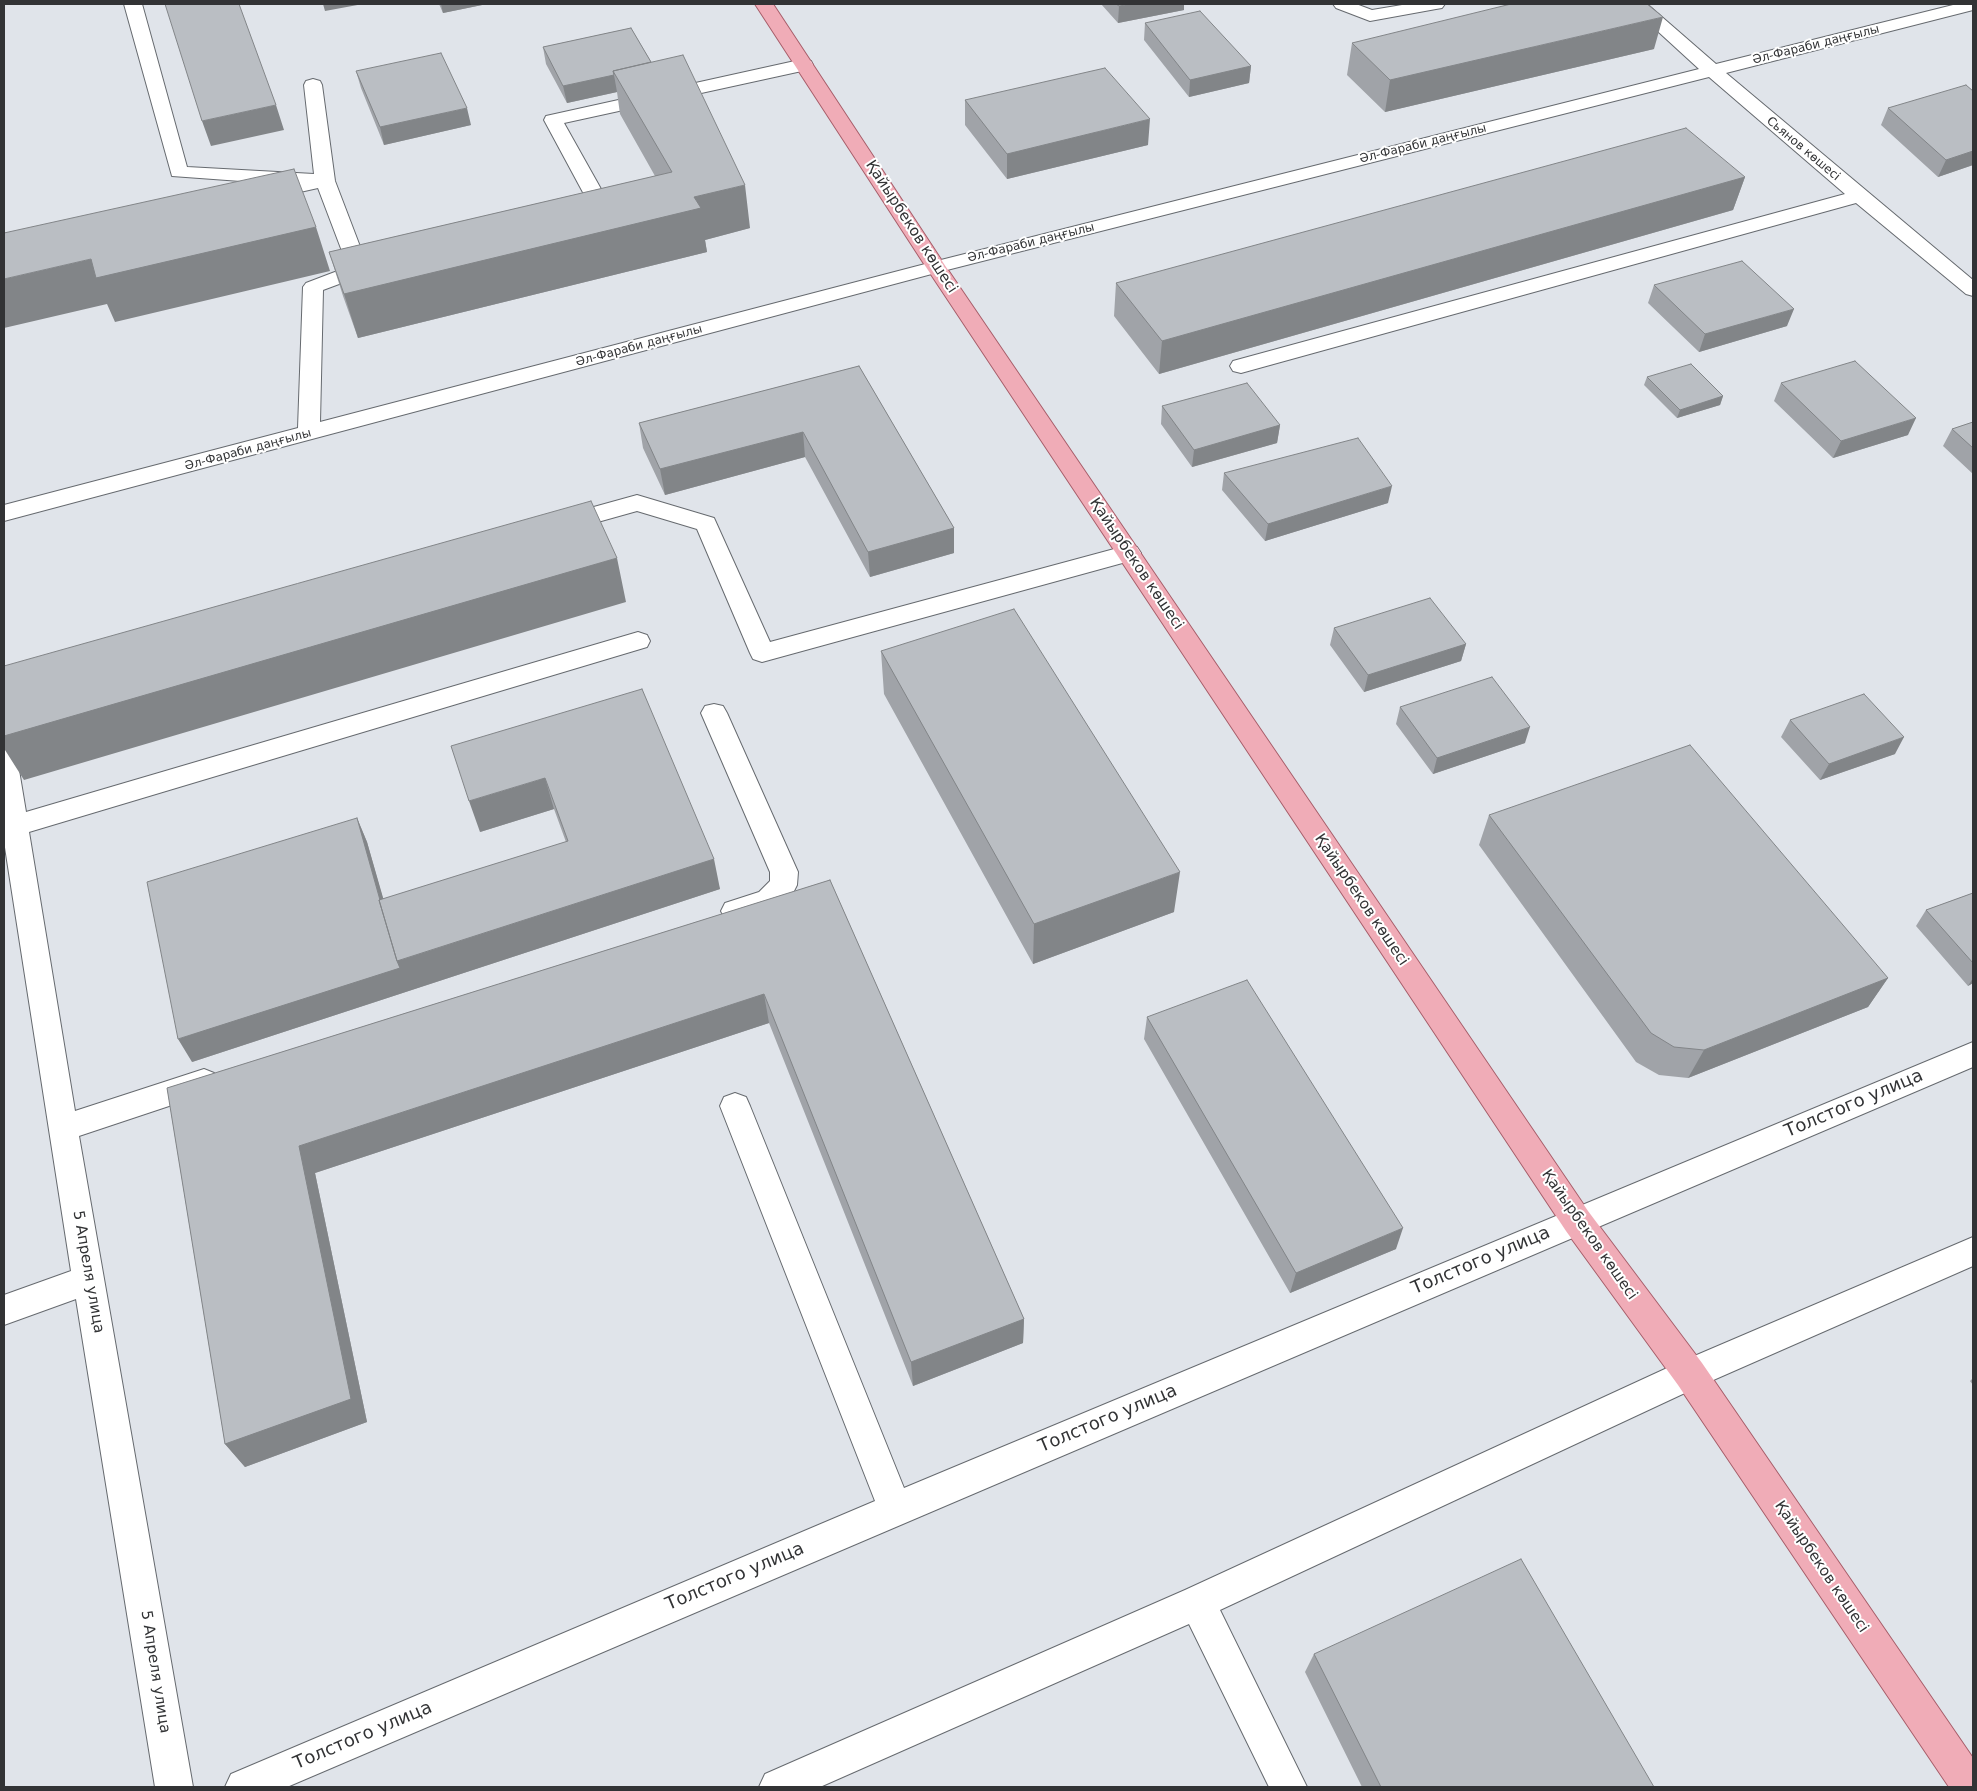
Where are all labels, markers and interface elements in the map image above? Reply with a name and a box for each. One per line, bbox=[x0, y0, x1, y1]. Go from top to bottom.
street label: Әл-Фараби даңғылы bbox=[1751, 22, 1881, 68]
street label: Сьянов көшесі bbox=[1763, 114, 1843, 184]
street label: Әл-Фараби даңғылы bbox=[1358, 121, 1488, 167]
street label: Қайырбеков көшесі bbox=[861, 157, 961, 297]
street label: Әл-Фараби даңғылы bbox=[966, 220, 1096, 266]
street label: Әл-Фараби даңғылы bbox=[574, 322, 704, 370]
street label: Әл-Фараби даңғылы bbox=[183, 426, 313, 474]
street label: Қайырбеков көшесі bbox=[1085, 495, 1187, 633]
street label: Қайырбеков көшесі bbox=[1310, 831, 1412, 969]
street label: Толстого улица bbox=[1782, 1065, 1926, 1143]
street label: Қайырбеков көшесі bbox=[1537, 1166, 1641, 1304]
street label: 5 Апреля улица bbox=[68, 1209, 108, 1335]
street label: Толстого улица bbox=[1409, 1222, 1553, 1300]
street label: Толстого улица bbox=[1036, 1380, 1180, 1458]
street label: Қайырбеков көшесі bbox=[1770, 1498, 1872, 1636]
street label: Толстого улица bbox=[663, 1538, 807, 1616]
street label: 5 Апреля улица bbox=[136, 1609, 174, 1735]
street label: Толстого улица bbox=[291, 1697, 435, 1775]

